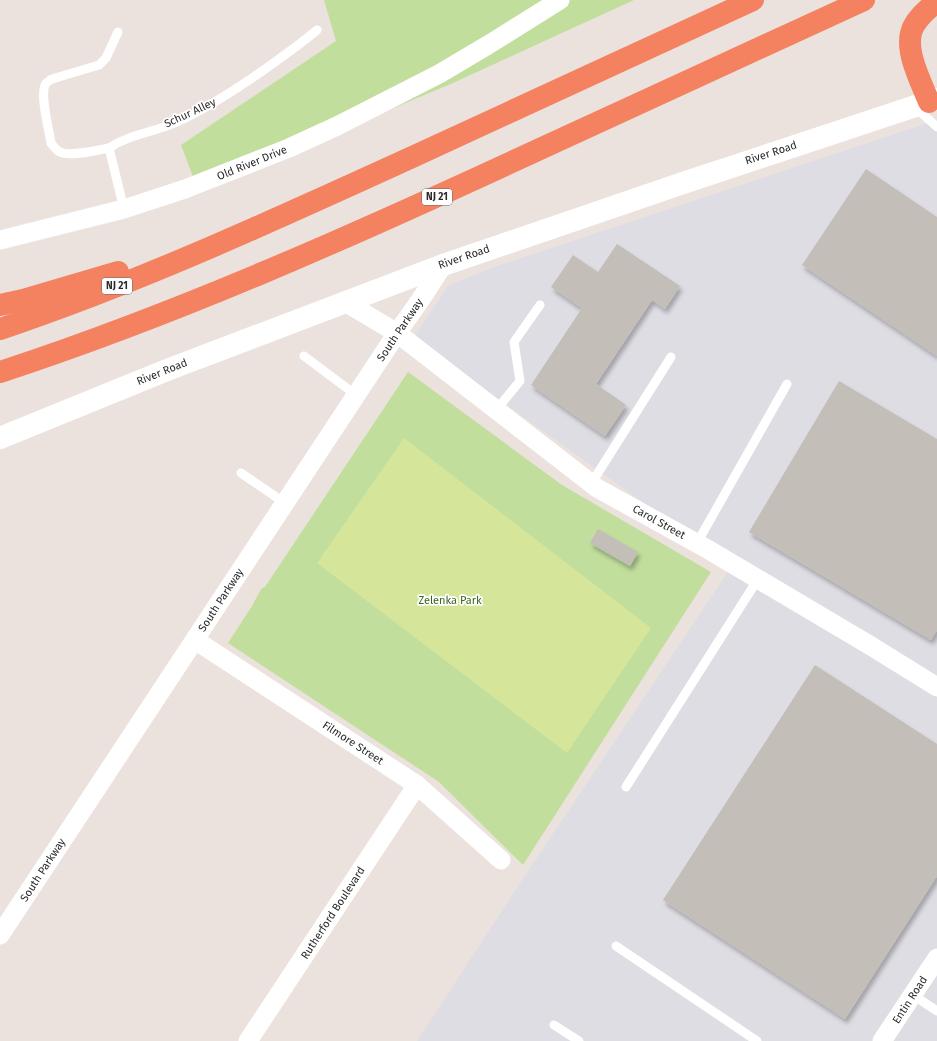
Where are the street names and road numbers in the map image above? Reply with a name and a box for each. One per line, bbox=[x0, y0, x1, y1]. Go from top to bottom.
street label: Schur Alley bbox=[162, 95, 218, 131]
street label: River Road bbox=[743, 139, 799, 167]
street label: Old River Drive bbox=[215, 143, 289, 183]
road number: NJ 21 bbox=[422, 189, 452, 205]
street label: River Road bbox=[437, 242, 491, 272]
road number: NJ 21 bbox=[102, 278, 132, 294]
street label: South Parkway bbox=[374, 296, 426, 364]
street label: River Road bbox=[135, 356, 189, 388]
street label: Carol Street bbox=[630, 502, 688, 542]
street label: South Parkway bbox=[196, 565, 247, 634]
street label: Filmore Street bbox=[320, 719, 386, 767]
street label: South Parkway bbox=[18, 835, 69, 904]
street label: Rutherford Boulevard bbox=[298, 864, 368, 962]
street label: Entin Road bbox=[890, 974, 930, 1026]

